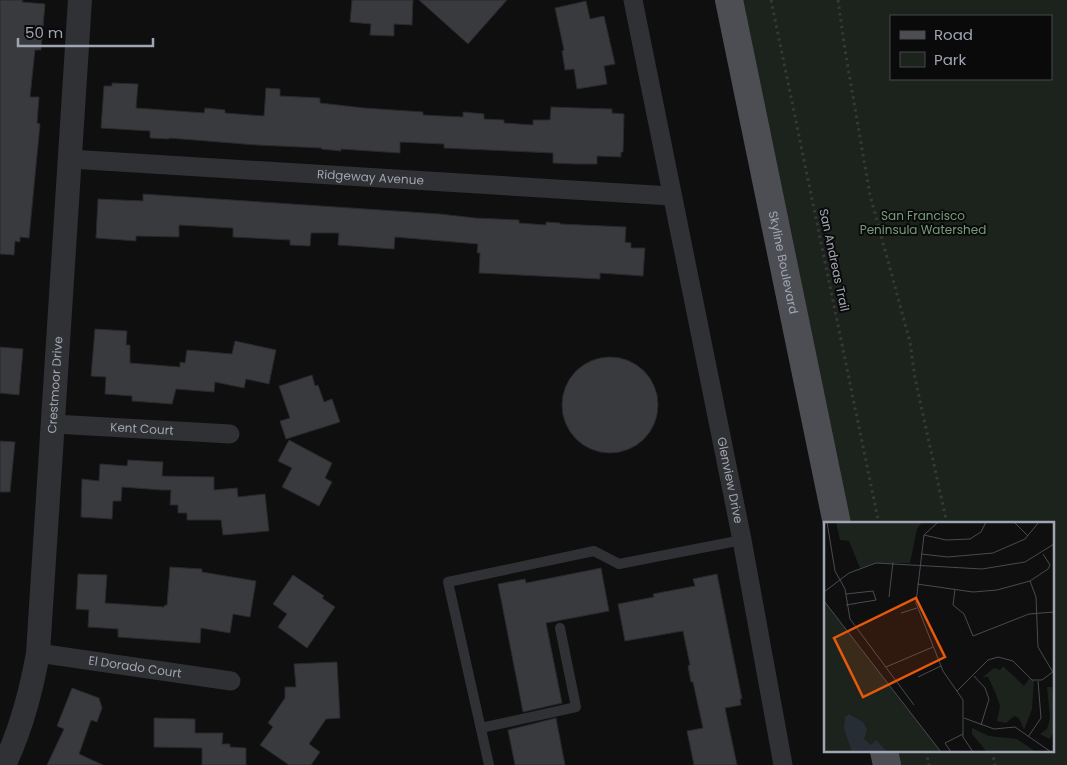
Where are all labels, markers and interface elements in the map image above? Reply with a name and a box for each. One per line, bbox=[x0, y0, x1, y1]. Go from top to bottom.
scale bar bbox=[18, 15, 152, 47]
legend bbox=[890, 15, 1052, 80]
text: 50 m bbox=[25, 22, 63, 43]
text: Road bbox=[934, 24, 973, 45]
text: Park bbox=[934, 49, 966, 70]
street label: Ridgeway Avenue bbox=[317, 165, 424, 189]
street label: San Andreas Trail bbox=[815, 207, 854, 313]
park label: San Francisco Peninsula Watershed bbox=[860, 207, 986, 238]
street label: Skyline Boulevard bbox=[765, 209, 802, 315]
street label: Crestmoor Drive bbox=[43, 336, 66, 434]
street label: Kent Court bbox=[110, 418, 174, 439]
street label: Glenview Drive bbox=[713, 436, 747, 525]
inset map bbox=[824, 522, 1054, 752]
street label: El Dorado Court bbox=[88, 651, 183, 682]

